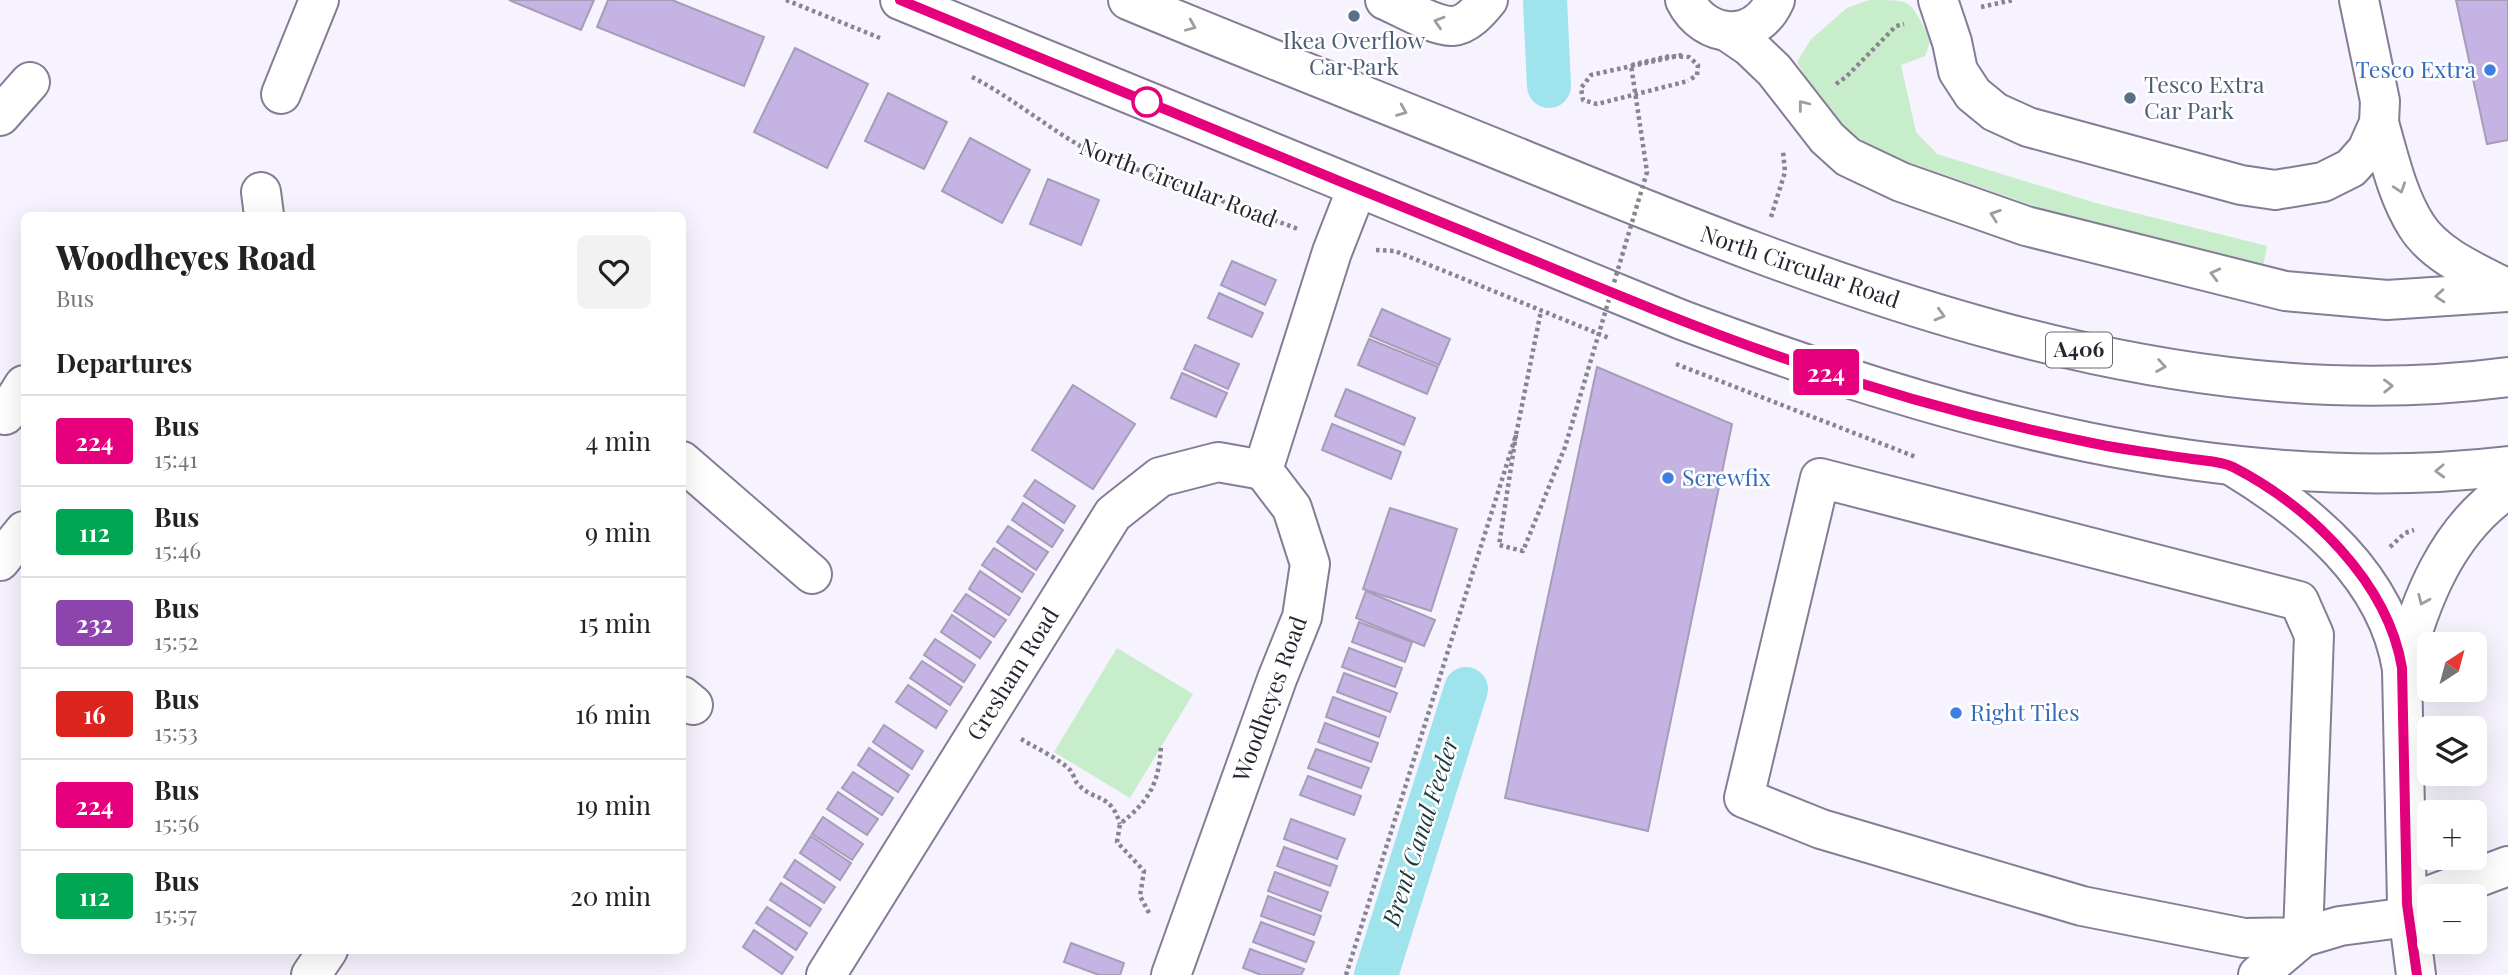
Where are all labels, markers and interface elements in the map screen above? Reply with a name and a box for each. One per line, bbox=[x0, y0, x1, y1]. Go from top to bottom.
marker: Ikea Overflow Car Park bbox=[1346, 8, 1362, 24]
one-way arrow bbox=[1434, 16, 1446, 31]
one-way arrow bbox=[1184, 18, 1196, 32]
place label: Ikea Overflow Car Park bbox=[1283, 24, 1425, 81]
place label: Tesco Extra bbox=[2356, 53, 2477, 84]
marker: Tesco Extra bbox=[2482, 62, 2498, 78]
place label: Tesco Extra Car Park bbox=[2144, 68, 2265, 125]
unlabelled marker bbox=[1132, 87, 1162, 117]
marker: Tesco Extra Car Park bbox=[2122, 90, 2138, 106]
one-way arrow bbox=[1798, 101, 1811, 113]
one-way arrow bbox=[1395, 103, 1407, 117]
street label: North Circular Road bbox=[1076, 130, 1282, 233]
one-way arrow bbox=[2392, 182, 2406, 194]
one-way arrow bbox=[1990, 209, 2002, 223]
street label: North Circular Road bbox=[1697, 217, 1904, 314]
text: Woodheyes Road bbox=[56, 234, 316, 278]
button: heart bbox=[577, 235, 651, 309]
one-way arrow bbox=[2209, 268, 2221, 282]
text: Bus bbox=[56, 282, 94, 313]
one-way arrow bbox=[2434, 289, 2445, 304]
one-way arrow bbox=[1933, 307, 1945, 321]
road number: A406 bbox=[2046, 332, 2112, 368]
text: Departures bbox=[56, 345, 192, 380]
line badge: 224 bbox=[1786, 349, 1866, 395]
text: 224 bbox=[1807, 356, 1845, 388]
one-way arrow bbox=[2155, 358, 2167, 373]
one-way arrow bbox=[2382, 378, 2393, 393]
text: Bus bbox=[154, 408, 199, 443]
text: 4 min bbox=[585, 423, 651, 458]
text: 224 bbox=[76, 425, 113, 457]
text: 15:41 bbox=[154, 443, 198, 474]
place label: Screwfix bbox=[1682, 461, 1771, 492]
one-way arrow bbox=[2434, 464, 2445, 479]
marker: Screwfix bbox=[1660, 470, 1676, 486]
text: Bus bbox=[154, 499, 199, 534]
text: 9 min bbox=[585, 514, 651, 549]
text: 112 bbox=[79, 516, 110, 548]
text: 15:46 bbox=[154, 534, 201, 565]
text: Bus bbox=[154, 590, 199, 625]
one-way arrow bbox=[2418, 594, 2432, 606]
street label: Gresham Road bbox=[958, 601, 1065, 746]
text: 15 min bbox=[579, 605, 651, 640]
text: 232 bbox=[76, 607, 113, 639]
street label: Woodheyes Road bbox=[1224, 611, 1313, 787]
text: 15:52 bbox=[154, 625, 198, 656]
north arrow bbox=[2417, 632, 2487, 702]
map controls bbox=[2417, 632, 2487, 954]
text: Bus bbox=[154, 681, 199, 716]
text: 16 min bbox=[575, 696, 651, 731]
place label: Right Tiles bbox=[1970, 696, 2080, 727]
text: 16 bbox=[83, 698, 106, 730]
marker: Right Tiles bbox=[1948, 705, 1964, 721]
text: 15:53 bbox=[154, 716, 198, 747]
button: layers bbox=[2417, 716, 2487, 786]
water label: Brent Canal Feeder bbox=[1373, 732, 1465, 931]
text: Bus bbox=[154, 772, 199, 807]
text: 19 min bbox=[575, 787, 651, 822]
text: 224 bbox=[76, 789, 113, 821]
button: + bbox=[2417, 800, 2487, 870]
text: 15:56 bbox=[154, 807, 199, 838]
text: Bus bbox=[154, 863, 199, 898]
text: 20 min bbox=[570, 878, 651, 913]
text: 112 bbox=[79, 880, 110, 912]
button: − bbox=[2417, 884, 2487, 954]
text: 15:57 bbox=[154, 898, 197, 929]

